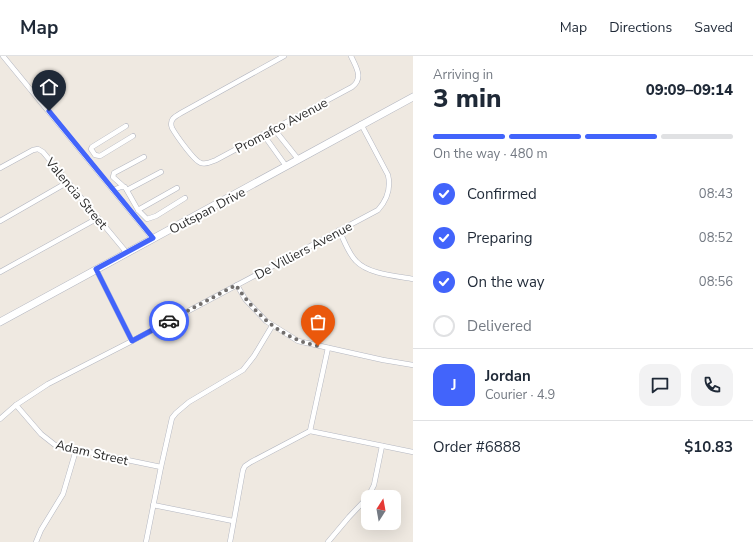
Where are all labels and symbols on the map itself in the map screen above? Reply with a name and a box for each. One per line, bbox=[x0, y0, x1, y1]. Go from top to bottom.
pin bbox=[32, 70, 66, 111]
street label: Promafco Avenue bbox=[232, 94, 331, 158]
street label: Valencia Street bbox=[40, 153, 112, 233]
street label: Outspan Drive bbox=[166, 183, 249, 239]
street label: De Villiers Avenue bbox=[252, 218, 355, 284]
courier bbox=[149, 301, 189, 341]
pin bbox=[301, 305, 335, 346]
street label: Adam Street bbox=[54, 436, 130, 470]
north arrow bbox=[361, 490, 401, 530]

